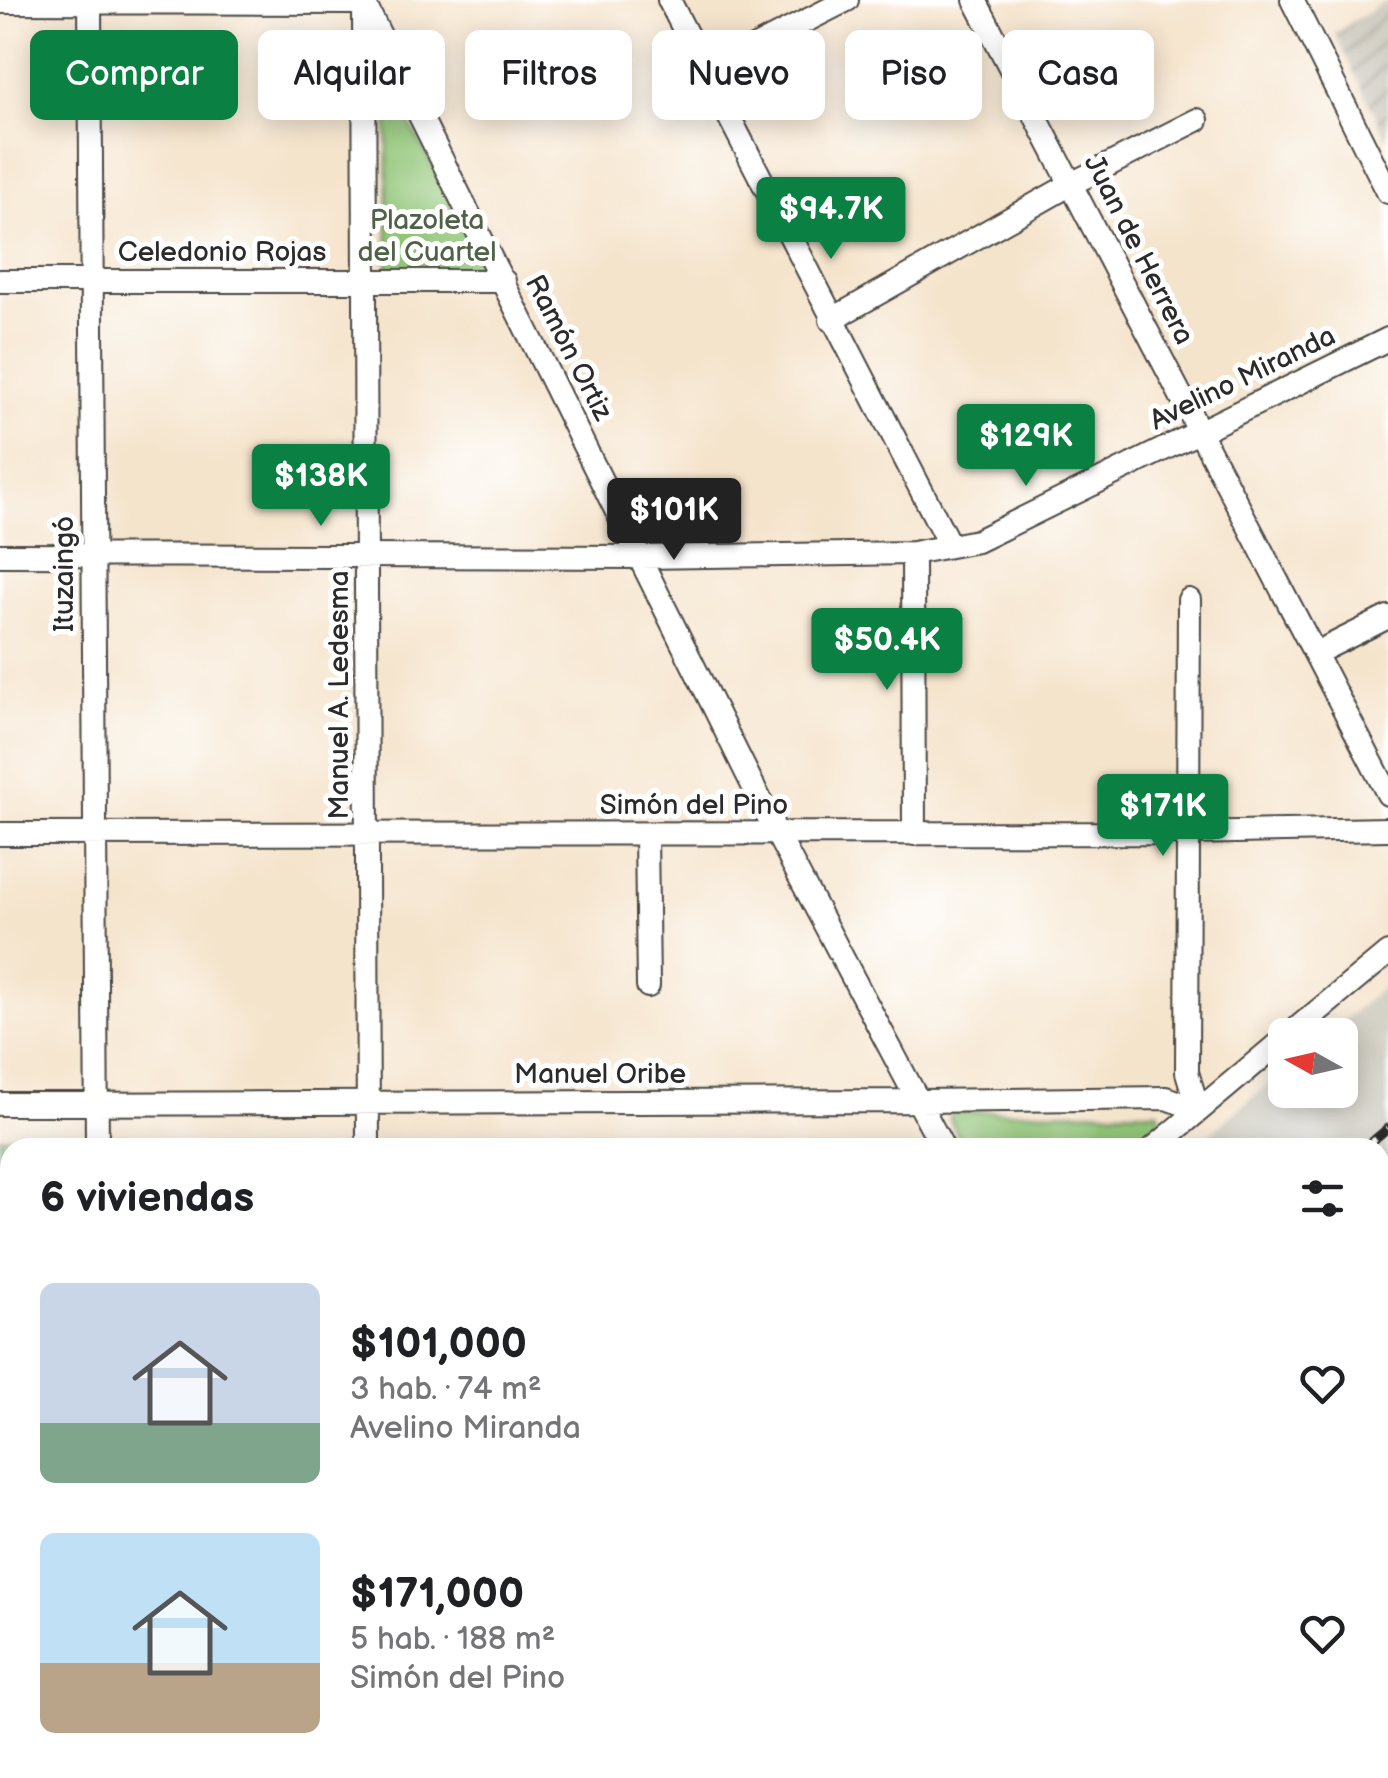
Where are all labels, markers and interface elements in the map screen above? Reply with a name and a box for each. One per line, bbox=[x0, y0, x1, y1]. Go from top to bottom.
chip: Comprar bbox=[30, 30, 238, 120]
chip: Alquilar bbox=[258, 30, 445, 120]
chip: Filtros bbox=[465, 30, 632, 120]
chip: Nuevo bbox=[652, 30, 825, 120]
chip: Piso bbox=[845, 30, 982, 120]
chip: Casa bbox=[1002, 30, 1154, 120]
street label: Juan de Herrera bbox=[1077, 149, 1201, 350]
pin: $94.7K bbox=[750, 177, 912, 262]
text: $94.7K bbox=[778, 190, 884, 229]
park label: Plazoleta del Cuartel bbox=[358, 204, 496, 269]
street label: Celedonio Rojas bbox=[118, 236, 326, 269]
street label: Ramón Ortiz bbox=[518, 270, 620, 426]
street label: Avelino Miranda bbox=[1145, 319, 1341, 437]
pin: $129K bbox=[956, 404, 1096, 489]
text: $129K bbox=[979, 417, 1073, 456]
pin: $138K bbox=[251, 444, 391, 529]
text: $138K bbox=[274, 457, 368, 496]
pin: $101K bbox=[604, 478, 744, 563]
text: $101K bbox=[629, 491, 719, 530]
street label: Ituzaingó bbox=[48, 516, 81, 632]
street label: Manuel A. Ledesma bbox=[323, 570, 356, 820]
pin: $50.4K bbox=[806, 608, 968, 693]
text: $50.4K bbox=[833, 621, 941, 660]
pin: $171K bbox=[1093, 774, 1233, 859]
text: $171K bbox=[1119, 787, 1207, 826]
street label: Simón del Pino bbox=[600, 789, 788, 822]
north arrow bbox=[1268, 1018, 1358, 1108]
map controls bbox=[1268, 1018, 1358, 1108]
street label: Manuel Oribe bbox=[514, 1058, 686, 1091]
icon: filters bbox=[1295, 1171, 1350, 1226]
text: 6 viviendas bbox=[40, 1173, 254, 1224]
text: $101,000 bbox=[350, 1319, 527, 1370]
icon: home bbox=[120, 1323, 240, 1443]
icon: heart bbox=[1295, 1356, 1350, 1411]
text: 3 hab. · 74 m² bbox=[350, 1370, 541, 1409]
text: Avelino Miranda bbox=[350, 1409, 581, 1448]
text: $171,000 bbox=[350, 1569, 524, 1620]
icon: home bbox=[120, 1573, 240, 1693]
icon: heart bbox=[1295, 1606, 1350, 1661]
text: 5 hab. · 188 m² bbox=[350, 1620, 555, 1659]
text: Simón del Pino bbox=[350, 1659, 565, 1698]

